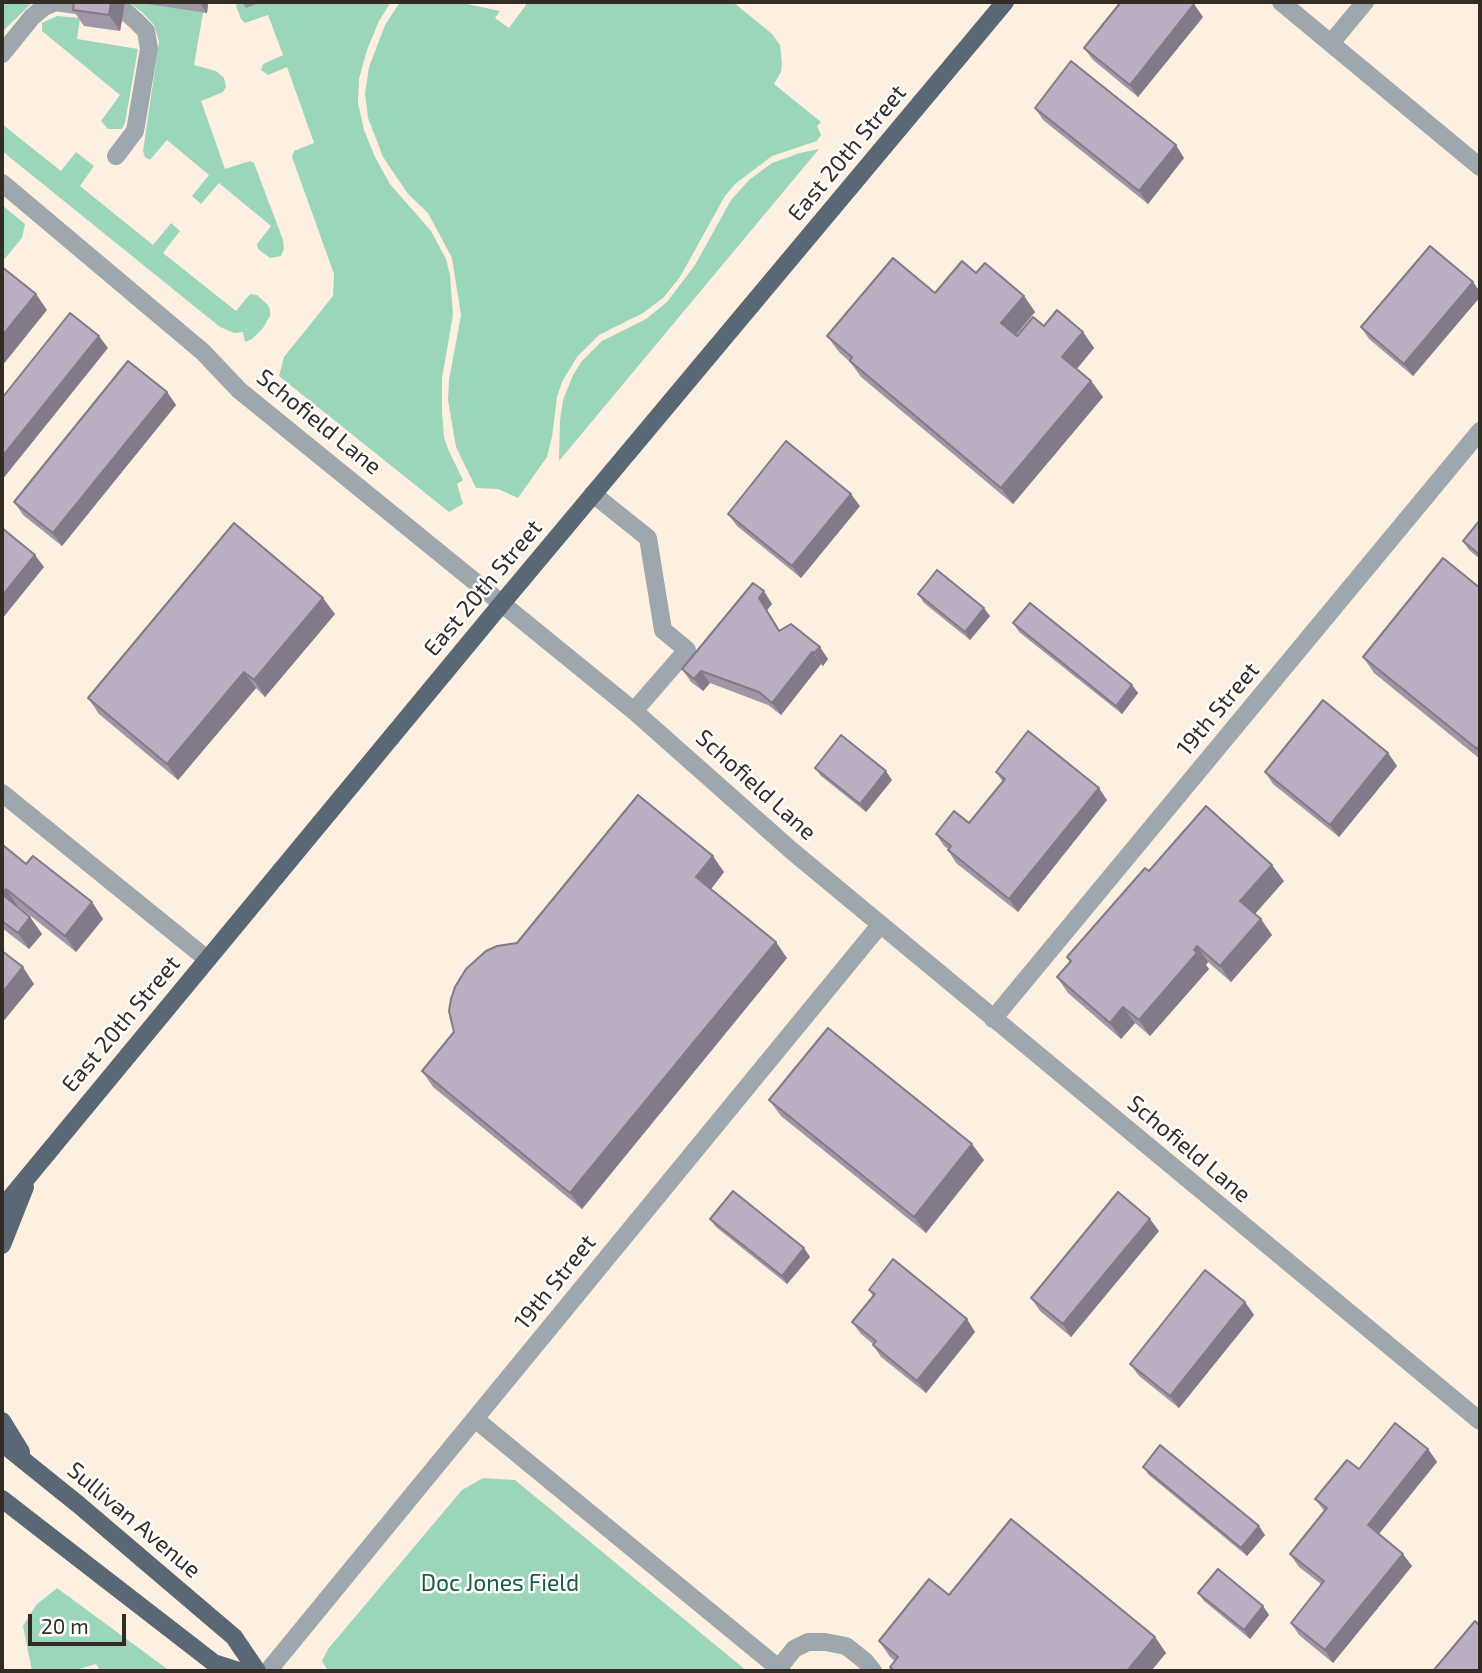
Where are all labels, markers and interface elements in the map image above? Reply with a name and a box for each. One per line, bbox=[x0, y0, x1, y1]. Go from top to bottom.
street label: East 20th Street bbox=[782, 79, 912, 227]
street label: Schofield Lane bbox=[251, 363, 387, 481]
street label: East 20th Street bbox=[418, 514, 548, 662]
street label: 19th Street bbox=[1171, 657, 1265, 761]
street label: Schofield Lane bbox=[690, 724, 822, 846]
street label: East 20th Street bbox=[56, 950, 186, 1098]
street label: Schofield Lane bbox=[1122, 1090, 1256, 1208]
street label: 19th Street bbox=[509, 1229, 601, 1335]
street label: Sullivan Avenue bbox=[62, 1456, 206, 1584]
park label: Doc Jones Field bbox=[421, 1569, 579, 1597]
scale bar bbox=[32, 1600, 130, 1644]
text: 20 m bbox=[41, 1613, 89, 1638]

